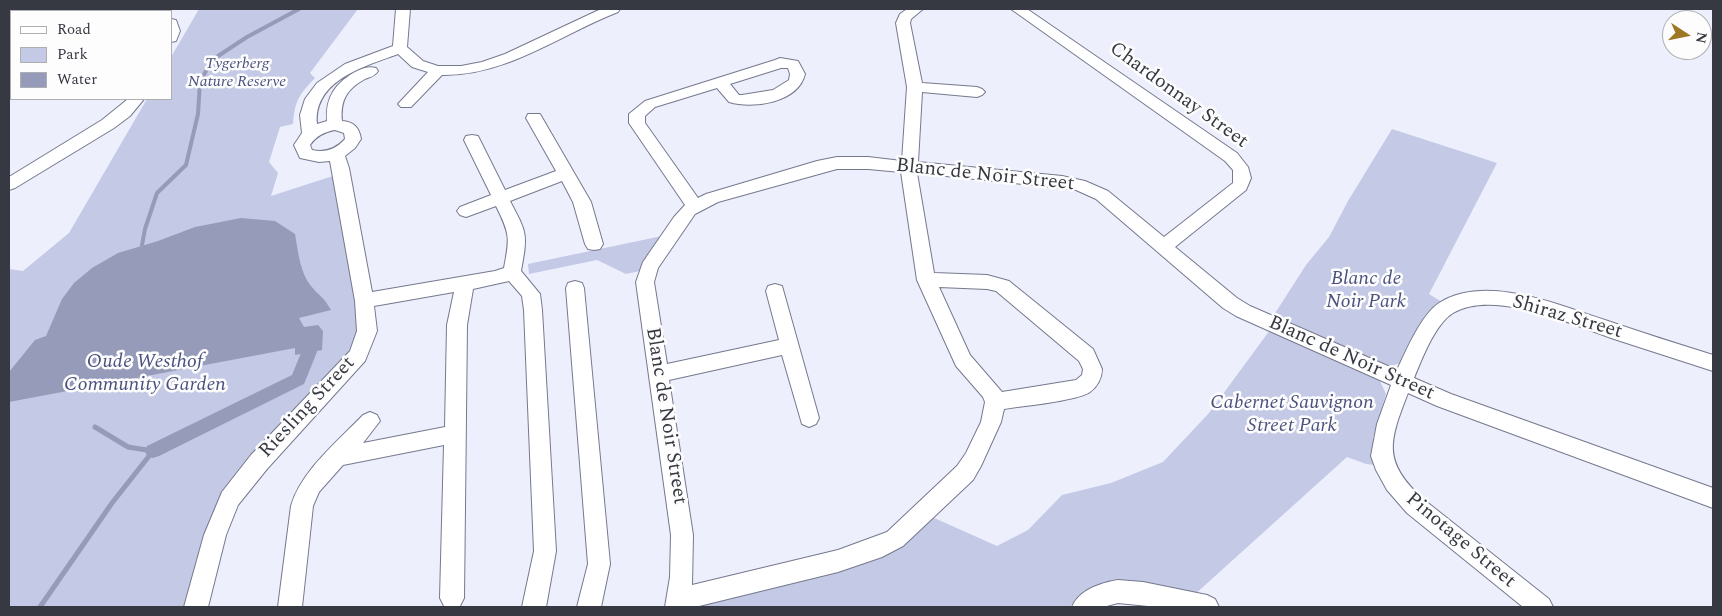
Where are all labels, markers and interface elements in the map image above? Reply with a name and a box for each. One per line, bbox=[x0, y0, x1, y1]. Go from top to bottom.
legend bbox=[10, 10, 172, 100]
north arrow bbox=[1662, 10, 1712, 60]
text: Road bbox=[57, 18, 91, 41]
text: N bbox=[1690, 30, 1713, 45]
street label: Chardonnay Street bbox=[1104, 38, 1252, 154]
text: Park bbox=[57, 43, 88, 66]
park label: Tygerberg Nature Reserve bbox=[188, 55, 286, 93]
text: Water bbox=[57, 68, 97, 91]
street label: Blanc de Noir Street bbox=[895, 155, 1075, 197]
park label: Blanc de Noir Park bbox=[1326, 268, 1406, 315]
street label: Shiraz Street bbox=[1509, 291, 1625, 345]
street label: Blanc de Noir Street bbox=[1264, 312, 1438, 406]
street label: Blanc de Noir Street bbox=[639, 326, 691, 506]
park label: Oude Westhof Community Garden bbox=[64, 351, 226, 398]
street label: Riesling Street bbox=[255, 352, 361, 464]
park label: Cabernet Sauvignon Street Park bbox=[1210, 392, 1374, 439]
street label: Pinotage Street bbox=[1400, 488, 1520, 594]

